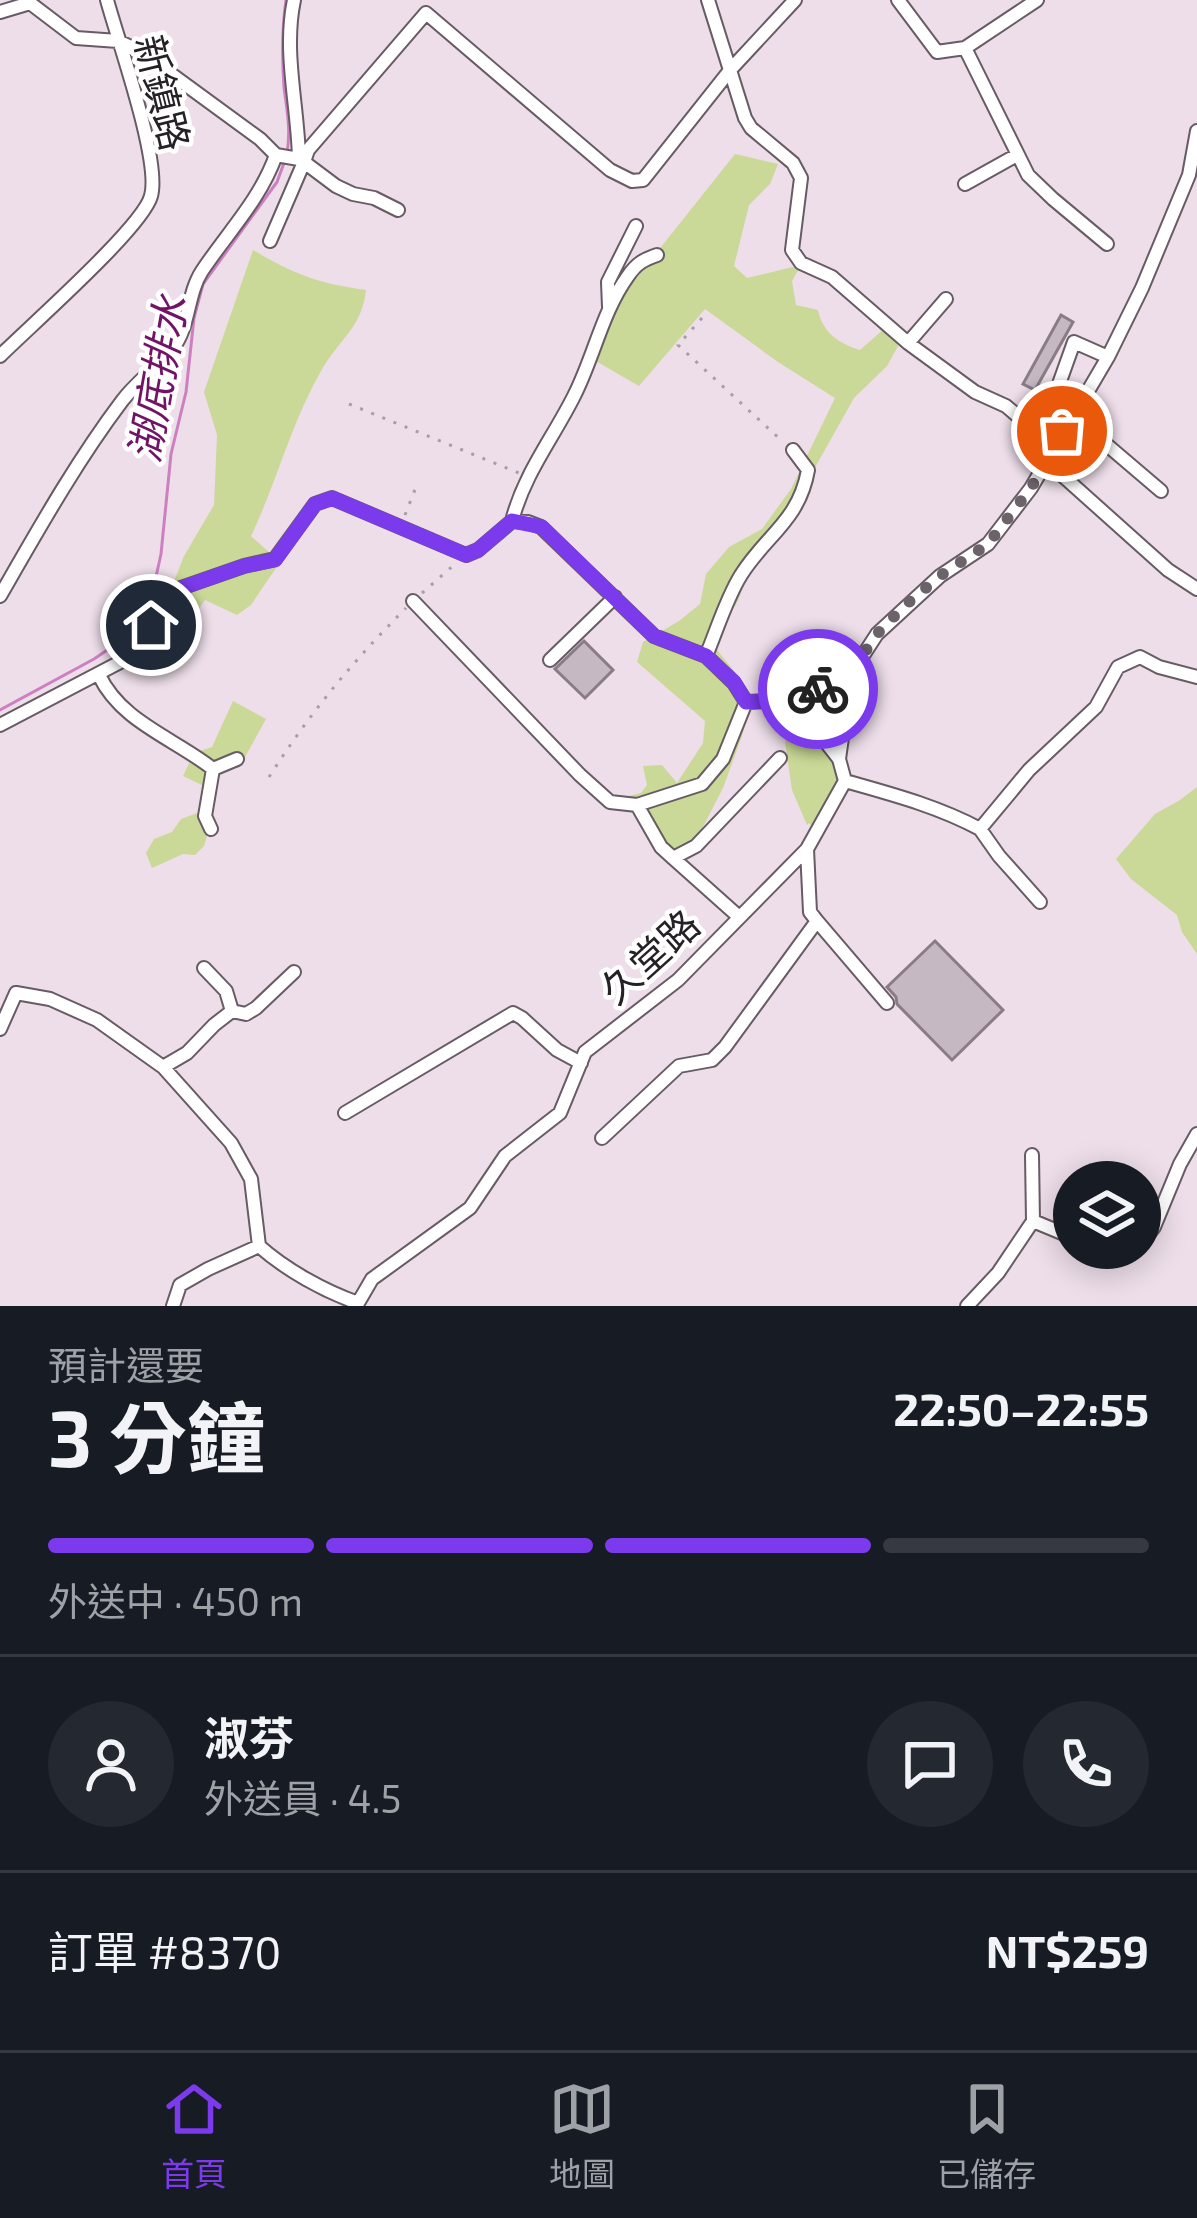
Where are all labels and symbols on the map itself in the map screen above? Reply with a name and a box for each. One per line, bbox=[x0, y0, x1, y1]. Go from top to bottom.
street label: 新鎮路 bbox=[126, 30, 200, 155]
water label: 湖底排水 bbox=[117, 290, 196, 466]
pin bbox=[1011, 380, 1113, 482]
pin bbox=[100, 574, 202, 676]
courier bbox=[758, 629, 878, 749]
street label: 久堂路 bbox=[590, 899, 708, 1012]

